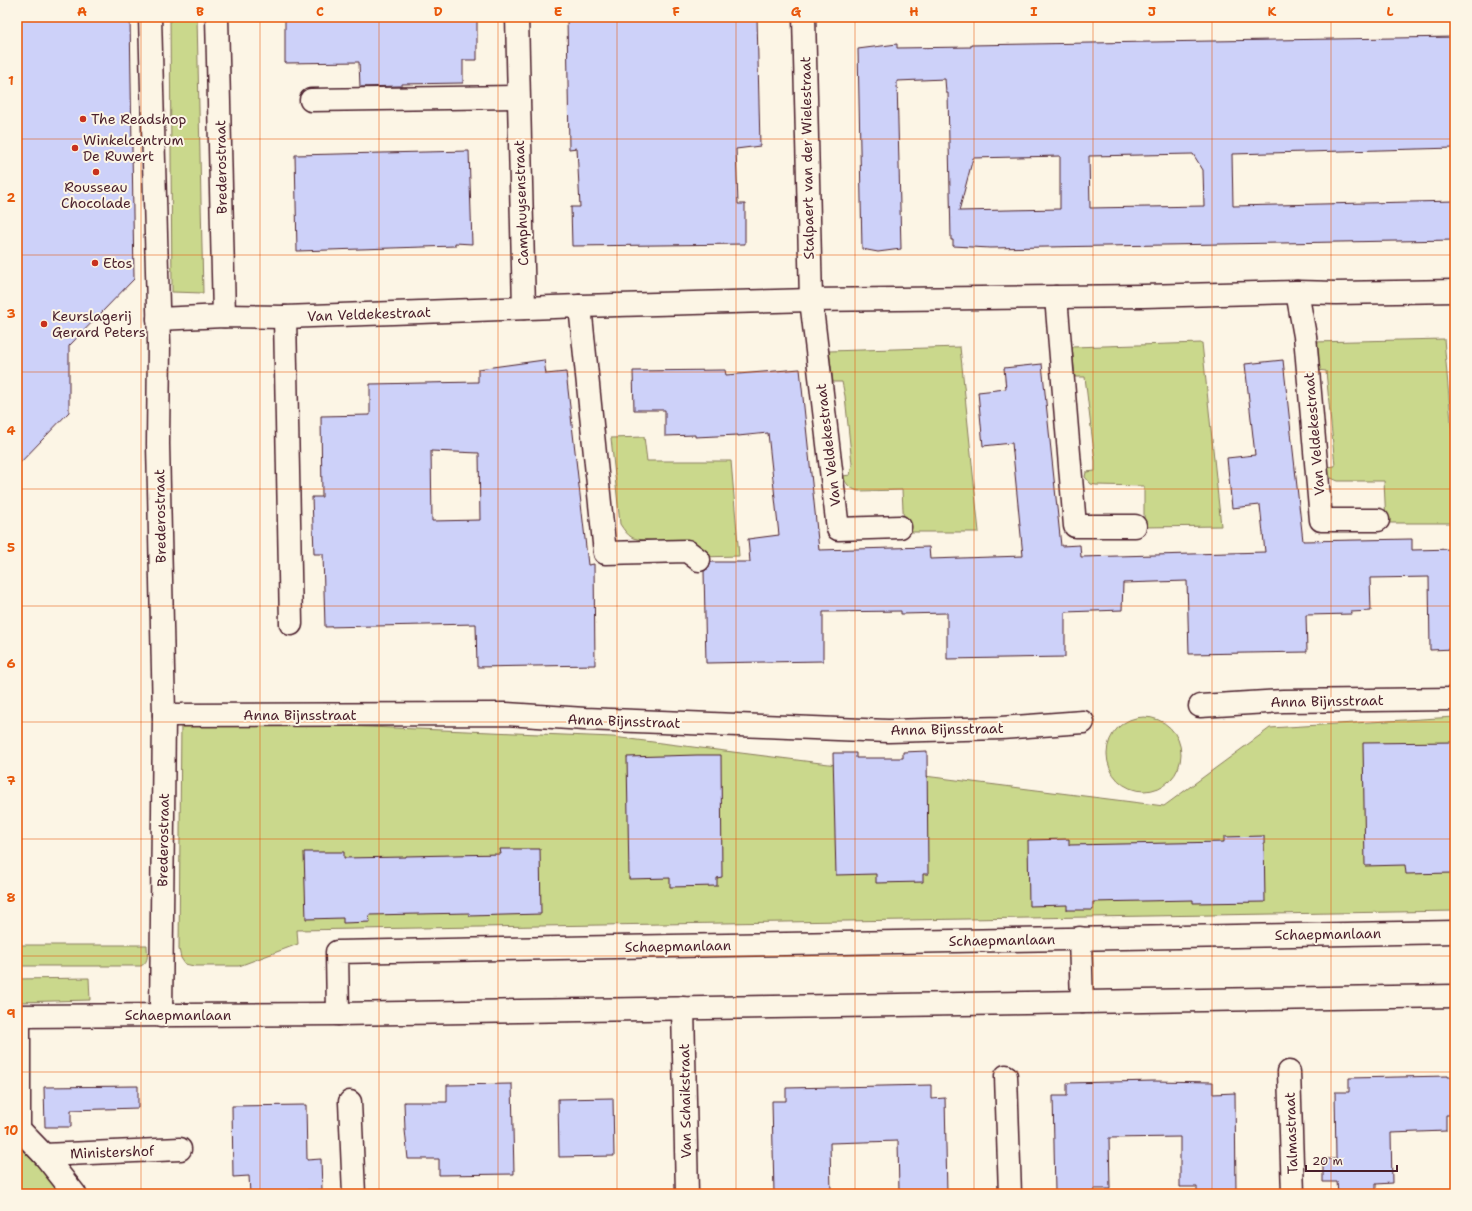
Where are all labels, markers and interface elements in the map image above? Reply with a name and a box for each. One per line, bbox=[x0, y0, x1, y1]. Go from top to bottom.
text: A bbox=[77, 3, 87, 20]
text: B bbox=[196, 3, 204, 20]
text: C bbox=[316, 3, 324, 20]
text: D bbox=[433, 3, 443, 20]
text: E bbox=[554, 3, 563, 20]
text: F bbox=[672, 3, 680, 20]
text: G bbox=[791, 3, 802, 20]
text: H bbox=[909, 3, 919, 20]
text: I bbox=[1030, 3, 1038, 20]
text: J bbox=[1148, 3, 1156, 20]
text: K bbox=[1268, 3, 1277, 20]
text: L bbox=[1386, 3, 1394, 20]
street label: Stalpaert van der Wielestraat bbox=[796, 56, 818, 260]
text: 1 bbox=[8, 72, 14, 89]
place label: The Readshop bbox=[91, 110, 187, 128]
marker: The Readshop bbox=[78, 114, 88, 124]
street label: Brederostraat bbox=[211, 120, 231, 214]
place label: Winkelcentrum De Ruwert bbox=[83, 131, 184, 165]
street label: Camphuysenstraat bbox=[510, 140, 532, 266]
marker: Winkelcentrum De Ruwert bbox=[70, 143, 80, 153]
marker: Rousseau Chocolade bbox=[91, 167, 101, 177]
place label: Rousseau Chocolade bbox=[61, 178, 131, 212]
text: 2 bbox=[6, 189, 16, 206]
place label: Etos bbox=[103, 254, 132, 272]
marker: Etos bbox=[90, 258, 100, 268]
street label: Van Veldekestraat bbox=[307, 303, 431, 325]
text: 3 bbox=[6, 305, 16, 322]
place label: Keurslagerij Gerard Peters bbox=[52, 307, 146, 341]
marker: Keurslagerij Gerard Peters bbox=[39, 319, 49, 329]
street label: Van Veldekestraat bbox=[1300, 371, 1328, 497]
street label: Van Veldekestraat bbox=[812, 382, 844, 508]
text: 4 bbox=[6, 422, 16, 439]
street label: Brederostraat bbox=[150, 469, 170, 563]
text: 5 bbox=[7, 539, 15, 556]
text: 6 bbox=[6, 655, 16, 672]
street label: Anna Bijnsstraat bbox=[1270, 691, 1384, 711]
street label: Anna Bijnsstraat bbox=[243, 706, 357, 724]
street label: Anna Bijnsstraat bbox=[567, 710, 681, 732]
street label: Anna Bijnsstraat bbox=[890, 719, 1004, 739]
text: 7 bbox=[6, 772, 16, 789]
street label: Brederostraat bbox=[153, 793, 173, 887]
text: 8 bbox=[6, 889, 16, 906]
street label: Schaepmanlaan bbox=[1275, 924, 1382, 944]
street label: Schaepmanlaan bbox=[949, 930, 1056, 950]
street label: Schaepmanlaan bbox=[625, 936, 732, 956]
text: 9 bbox=[6, 1005, 16, 1022]
street label: Schaepmanlaan bbox=[125, 1006, 232, 1024]
street label: Van Schaikstraat bbox=[675, 1043, 695, 1159]
street label: Talmastraat bbox=[1281, 1092, 1301, 1174]
text: 10 bbox=[4, 1122, 18, 1139]
street label: Ministershof bbox=[70, 1142, 155, 1162]
scale bar bbox=[1306, 1147, 1397, 1173]
text: 20 m bbox=[1312, 1153, 1343, 1169]

